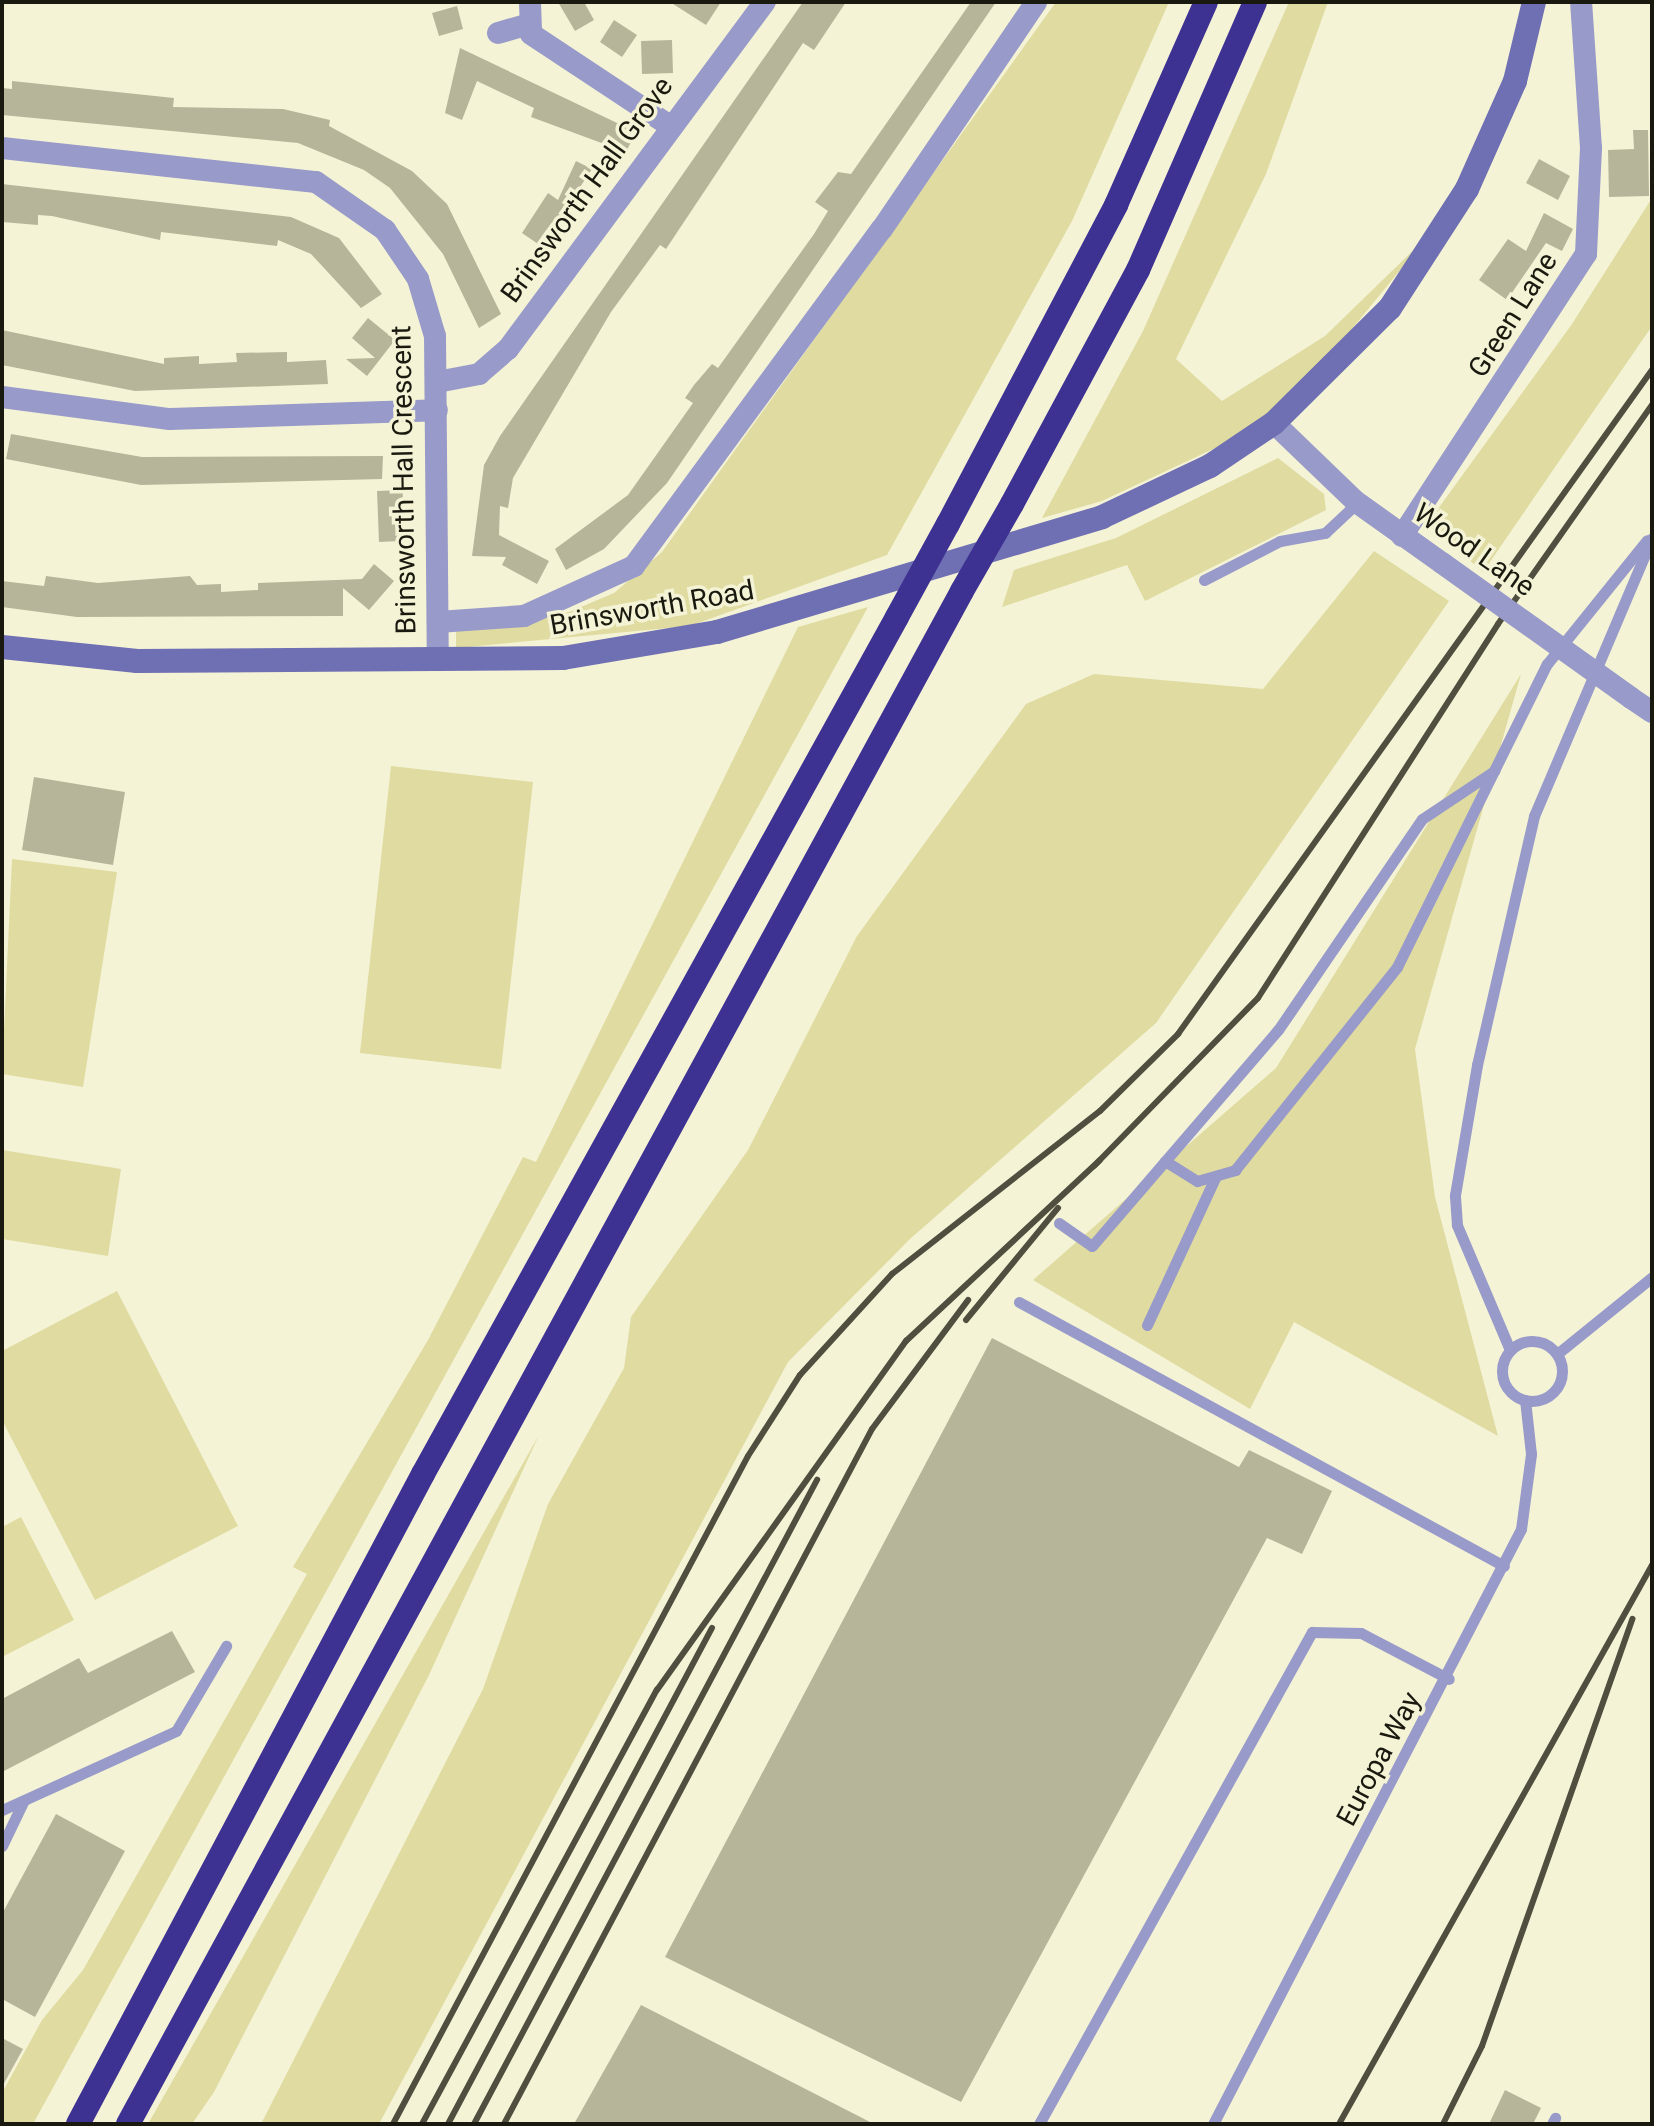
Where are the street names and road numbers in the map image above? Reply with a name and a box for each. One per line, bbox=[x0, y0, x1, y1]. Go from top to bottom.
street label: Brinsworth Hall Grove bbox=[494, 71, 680, 309]
street label: Green Lane bbox=[1461, 246, 1565, 384]
street label: Brinsworth Hall Crescent bbox=[385, 325, 423, 635]
street label: Wood Lane bbox=[1407, 496, 1541, 604]
street label: Brinsworth Road bbox=[547, 574, 757, 642]
street label: Europa Way bbox=[1330, 1686, 1428, 1832]

